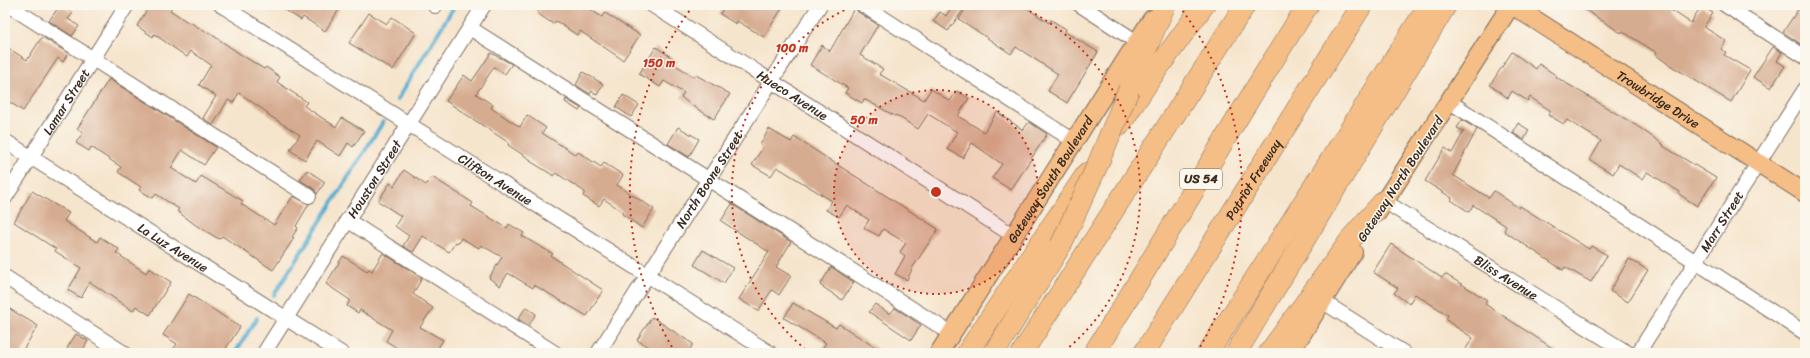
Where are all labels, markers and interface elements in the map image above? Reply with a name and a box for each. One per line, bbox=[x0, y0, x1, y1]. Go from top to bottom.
text: 100 m bbox=[776, 37, 809, 59]
text: 150 m bbox=[643, 52, 676, 74]
street label: Lamar Street bbox=[36, 63, 96, 140]
street label: Hueco Avenue bbox=[753, 63, 833, 126]
street label: Trowbridge Drive bbox=[1612, 64, 1705, 135]
text: 50 m bbox=[850, 109, 878, 131]
street label: Gateway South Boulevard bbox=[1001, 110, 1100, 248]
street label: Gateway North Boulevard bbox=[1350, 110, 1450, 247]
street label: North Boone Street bbox=[669, 126, 749, 233]
street label: Houston Street bbox=[341, 134, 408, 223]
street label: Patriot Freeway bbox=[1219, 134, 1287, 224]
street label: Clifton Avenue bbox=[453, 147, 538, 212]
road number: US 54 bbox=[1180, 169, 1222, 189]
centre of rings bbox=[929, 185, 943, 199]
street label: Marr Street bbox=[1693, 186, 1750, 256]
street label: La Luz Avenue bbox=[133, 216, 214, 278]
street label: Bliss Avenue bbox=[1470, 248, 1543, 306]

